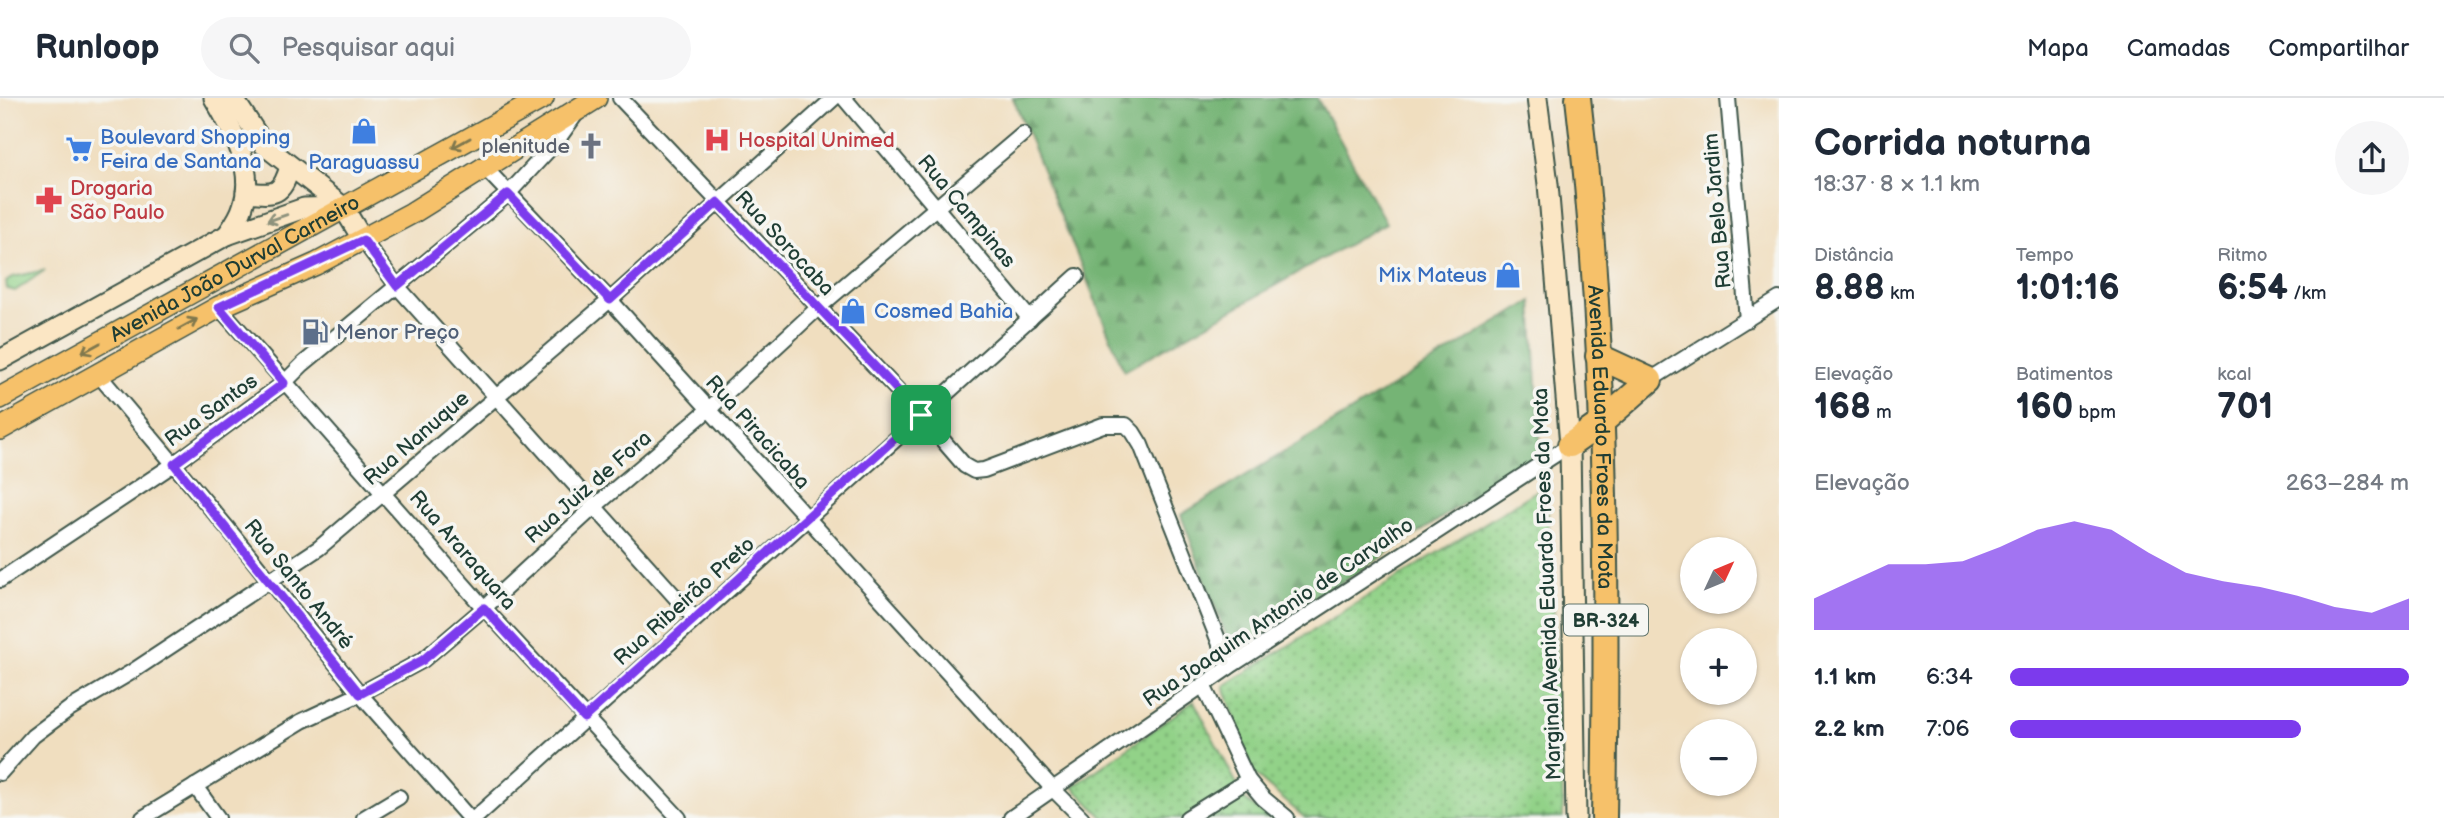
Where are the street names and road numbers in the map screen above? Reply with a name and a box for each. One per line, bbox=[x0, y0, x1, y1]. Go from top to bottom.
street label: Rua Belo Jardim bbox=[1698, 132, 1737, 290]
street label: Rua Campinas bbox=[912, 150, 1021, 273]
street label: Rua Sorocaba bbox=[730, 186, 840, 301]
street label: Avenida João Durval Carneiro bbox=[106, 190, 364, 348]
street label: Avenida Eduardo Froes da Mota bbox=[1582, 284, 1617, 589]
street label: Rua Santos bbox=[160, 368, 262, 452]
street label: Rua Piracicaba bbox=[700, 370, 815, 494]
street label: Rua Nanuque bbox=[358, 386, 474, 491]
street label: Marginal Avenida Eduardo Froes da Mota bbox=[1528, 387, 1567, 781]
street label: Rua Juiz de Fora bbox=[520, 426, 657, 549]
street label: Rua Araraquara bbox=[404, 486, 521, 615]
street label: Rua Joaquim Antonio de Carvalho bbox=[1138, 512, 1418, 712]
street label: Rua Santo André bbox=[239, 514, 359, 655]
street label: Rua Ribeirão Preto bbox=[609, 532, 760, 671]
road number: BR-324 bbox=[1564, 604, 1648, 636]

